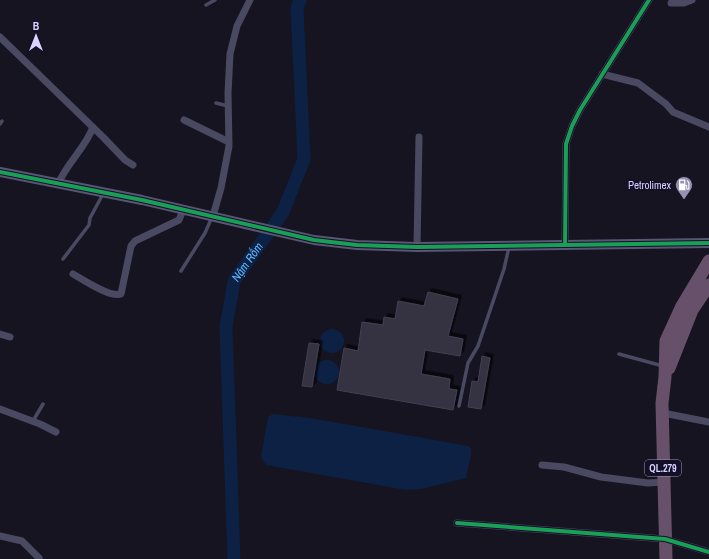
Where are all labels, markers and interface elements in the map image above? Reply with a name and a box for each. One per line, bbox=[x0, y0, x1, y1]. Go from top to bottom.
north arrow bbox=[16, 16, 56, 56]
text: B bbox=[33, 19, 40, 33]
fuel station icon: Petrolimex bbox=[674, 175, 694, 200]
place label: Petrolimex bbox=[628, 178, 671, 192]
water label: Nậm Rốm bbox=[228, 239, 267, 285]
road number: QL.279 bbox=[645, 460, 681, 476]

